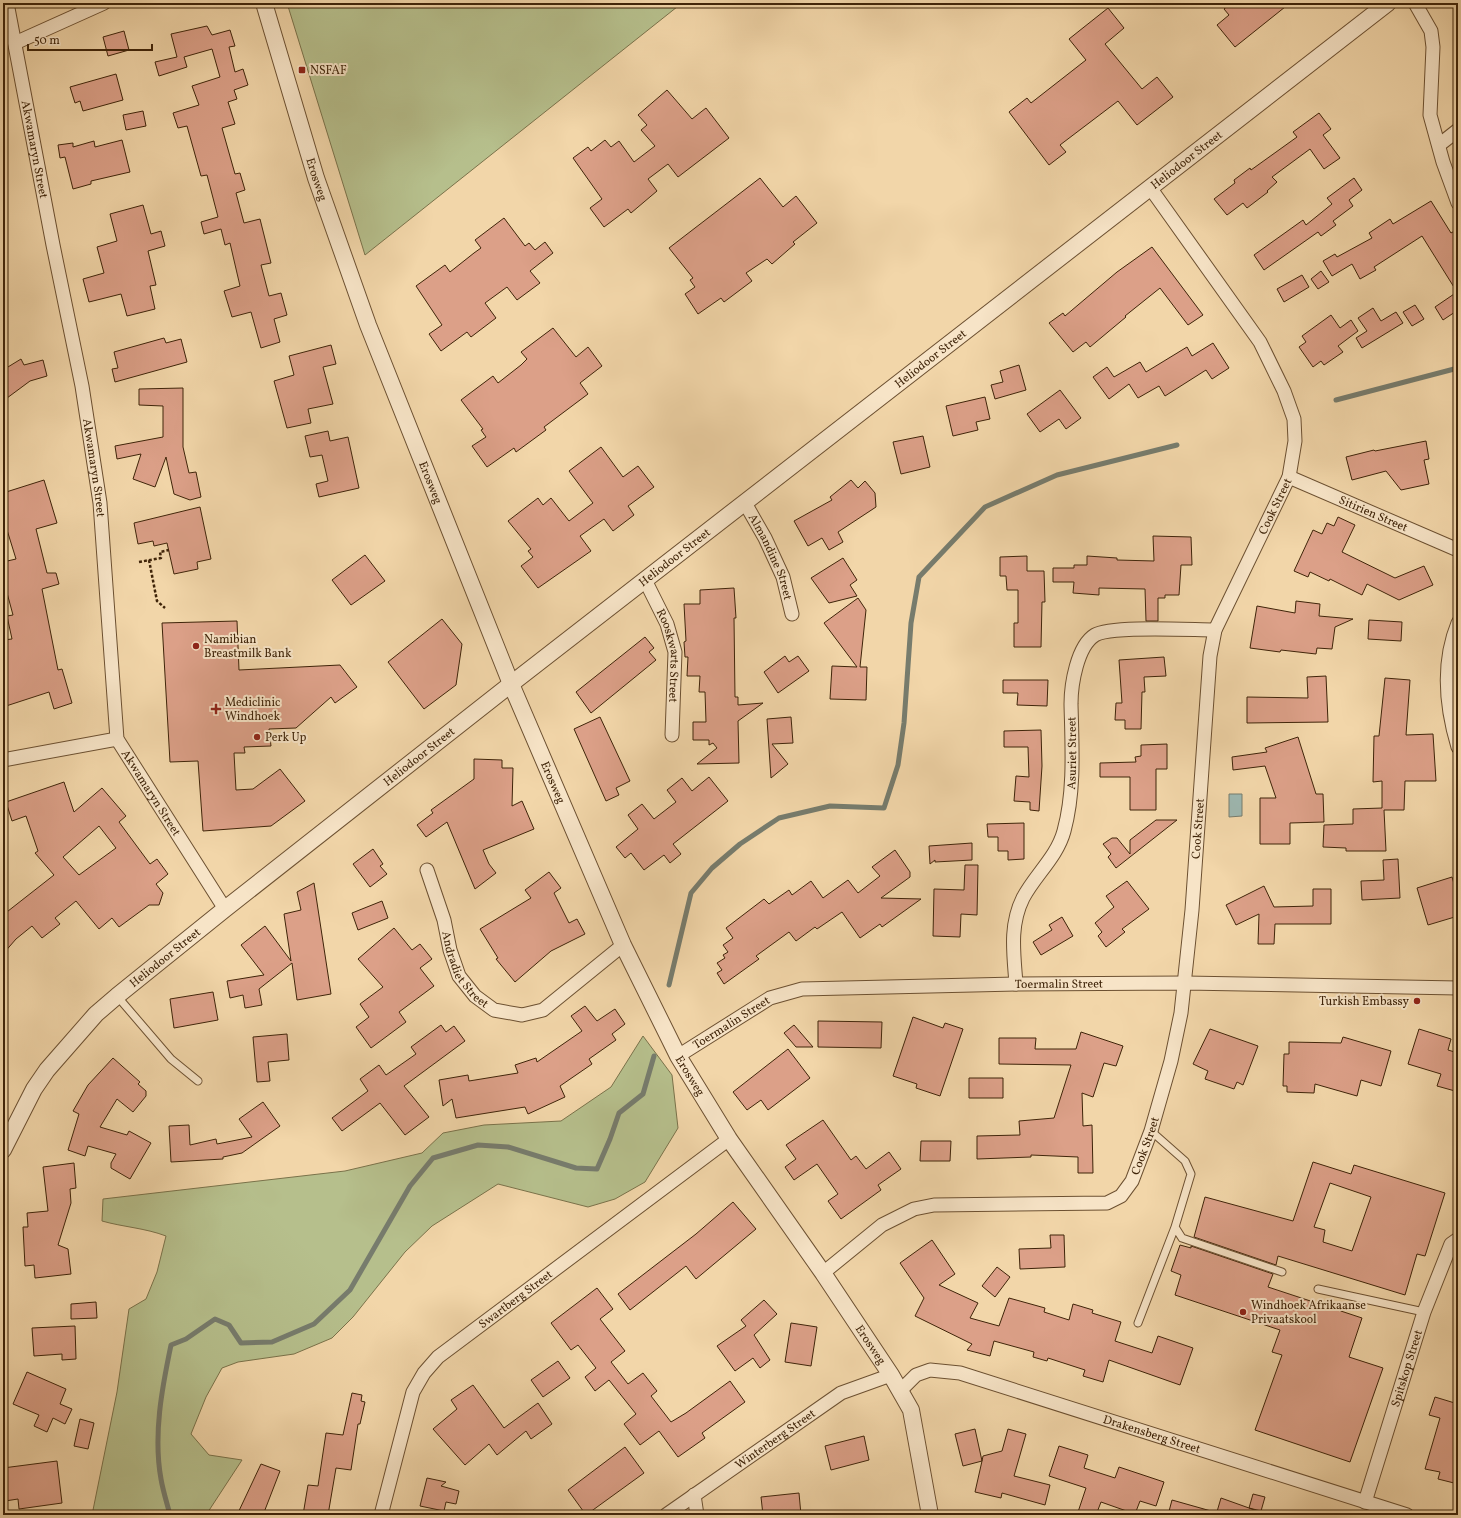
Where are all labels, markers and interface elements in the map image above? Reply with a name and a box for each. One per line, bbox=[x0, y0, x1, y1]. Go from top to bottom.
scale bar bbox=[28, 26, 152, 52]
text: 50 m bbox=[34, 33, 60, 49]
place label: NSFAF bbox=[310, 63, 347, 79]
marker: NSFAF bbox=[297, 65, 307, 75]
street label: Akwamaryn Street bbox=[17, 99, 51, 200]
street label: Heliodoor Street bbox=[1148, 128, 1226, 193]
street label: Erosweg bbox=[301, 156, 331, 203]
street label: Heliodoor Street bbox=[892, 326, 970, 392]
street label: Akwamaryn Street bbox=[78, 418, 108, 518]
street label: Erosweg bbox=[414, 459, 445, 507]
street label: Cook Street bbox=[1255, 476, 1296, 538]
street label: Sitirien Street bbox=[1336, 492, 1410, 536]
street label: Almandine Street bbox=[744, 511, 795, 602]
street label: Heliodoor Street bbox=[636, 525, 714, 591]
street label: Rooskwarts Street bbox=[652, 606, 682, 703]
place label: Namibian Breastmilk Bank bbox=[204, 632, 292, 662]
marker: Namibian Breastmilk Bank bbox=[191, 641, 201, 651]
place label: Mediclinic Windhoek bbox=[225, 695, 280, 725]
marker: Mediclinic Windhoek bbox=[210, 703, 222, 715]
street label: Asuriet Street bbox=[1064, 716, 1081, 790]
street label: Heliodoor Street bbox=[381, 724, 459, 790]
place label: Perk Up bbox=[265, 730, 306, 746]
marker: Perk Up bbox=[252, 732, 262, 742]
street label: Akwamaryn Street bbox=[117, 747, 184, 840]
street label: Erosweg bbox=[536, 759, 568, 806]
street label: Cook Street bbox=[1189, 798, 1209, 860]
street label: Heliodoor Street bbox=[127, 925, 204, 992]
street label: Andradiet Street bbox=[437, 930, 491, 1012]
street label: Toermalin Street bbox=[1015, 976, 1103, 993]
street label: Toermalin Street bbox=[690, 993, 773, 1054]
place label: Turkish Embassy bbox=[1319, 994, 1410, 1010]
marker: Turkish Embassy bbox=[1412, 996, 1422, 1006]
street label: Erosweg bbox=[671, 1053, 708, 1099]
street label: Cook Street bbox=[1128, 1115, 1164, 1178]
street label: Swartberg Street bbox=[476, 1267, 556, 1333]
place label: Windhoek Afrikaanse Privaatskool bbox=[1251, 1298, 1366, 1328]
marker: Windhoek Afrikaanse Privaatskool bbox=[1238, 1307, 1248, 1317]
street label: Erosweg bbox=[851, 1322, 889, 1368]
street label: Spitskop Street bbox=[1388, 1328, 1427, 1409]
street label: Winterberg Street bbox=[732, 1406, 819, 1473]
street label: Drakensberg Street bbox=[1101, 1412, 1202, 1458]

